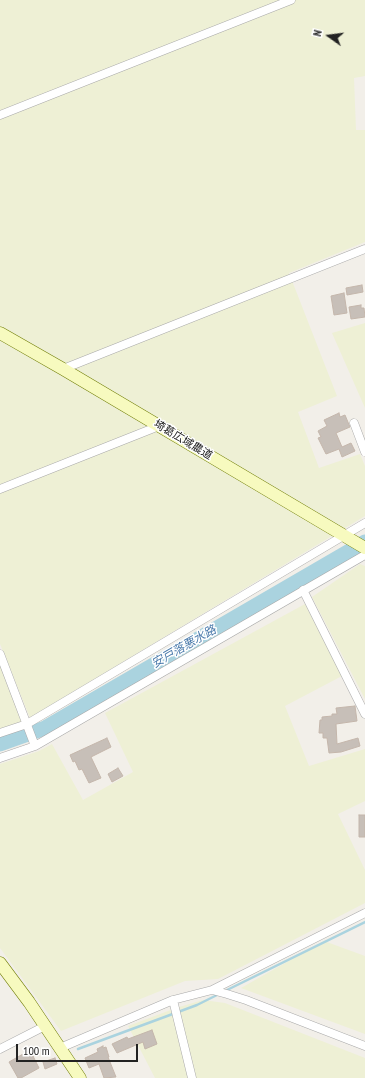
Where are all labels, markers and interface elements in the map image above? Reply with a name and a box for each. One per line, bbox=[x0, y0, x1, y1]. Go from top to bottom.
north arrow bbox=[309, 16, 349, 56]
text: N bbox=[310, 29, 325, 38]
street label: 埼葛広域農道 bbox=[151, 417, 215, 463]
water label: 安戸落悪水路 bbox=[149, 623, 219, 671]
scale bar bbox=[18, 1036, 140, 1062]
text: 100 m bbox=[23, 1043, 50, 1058]

